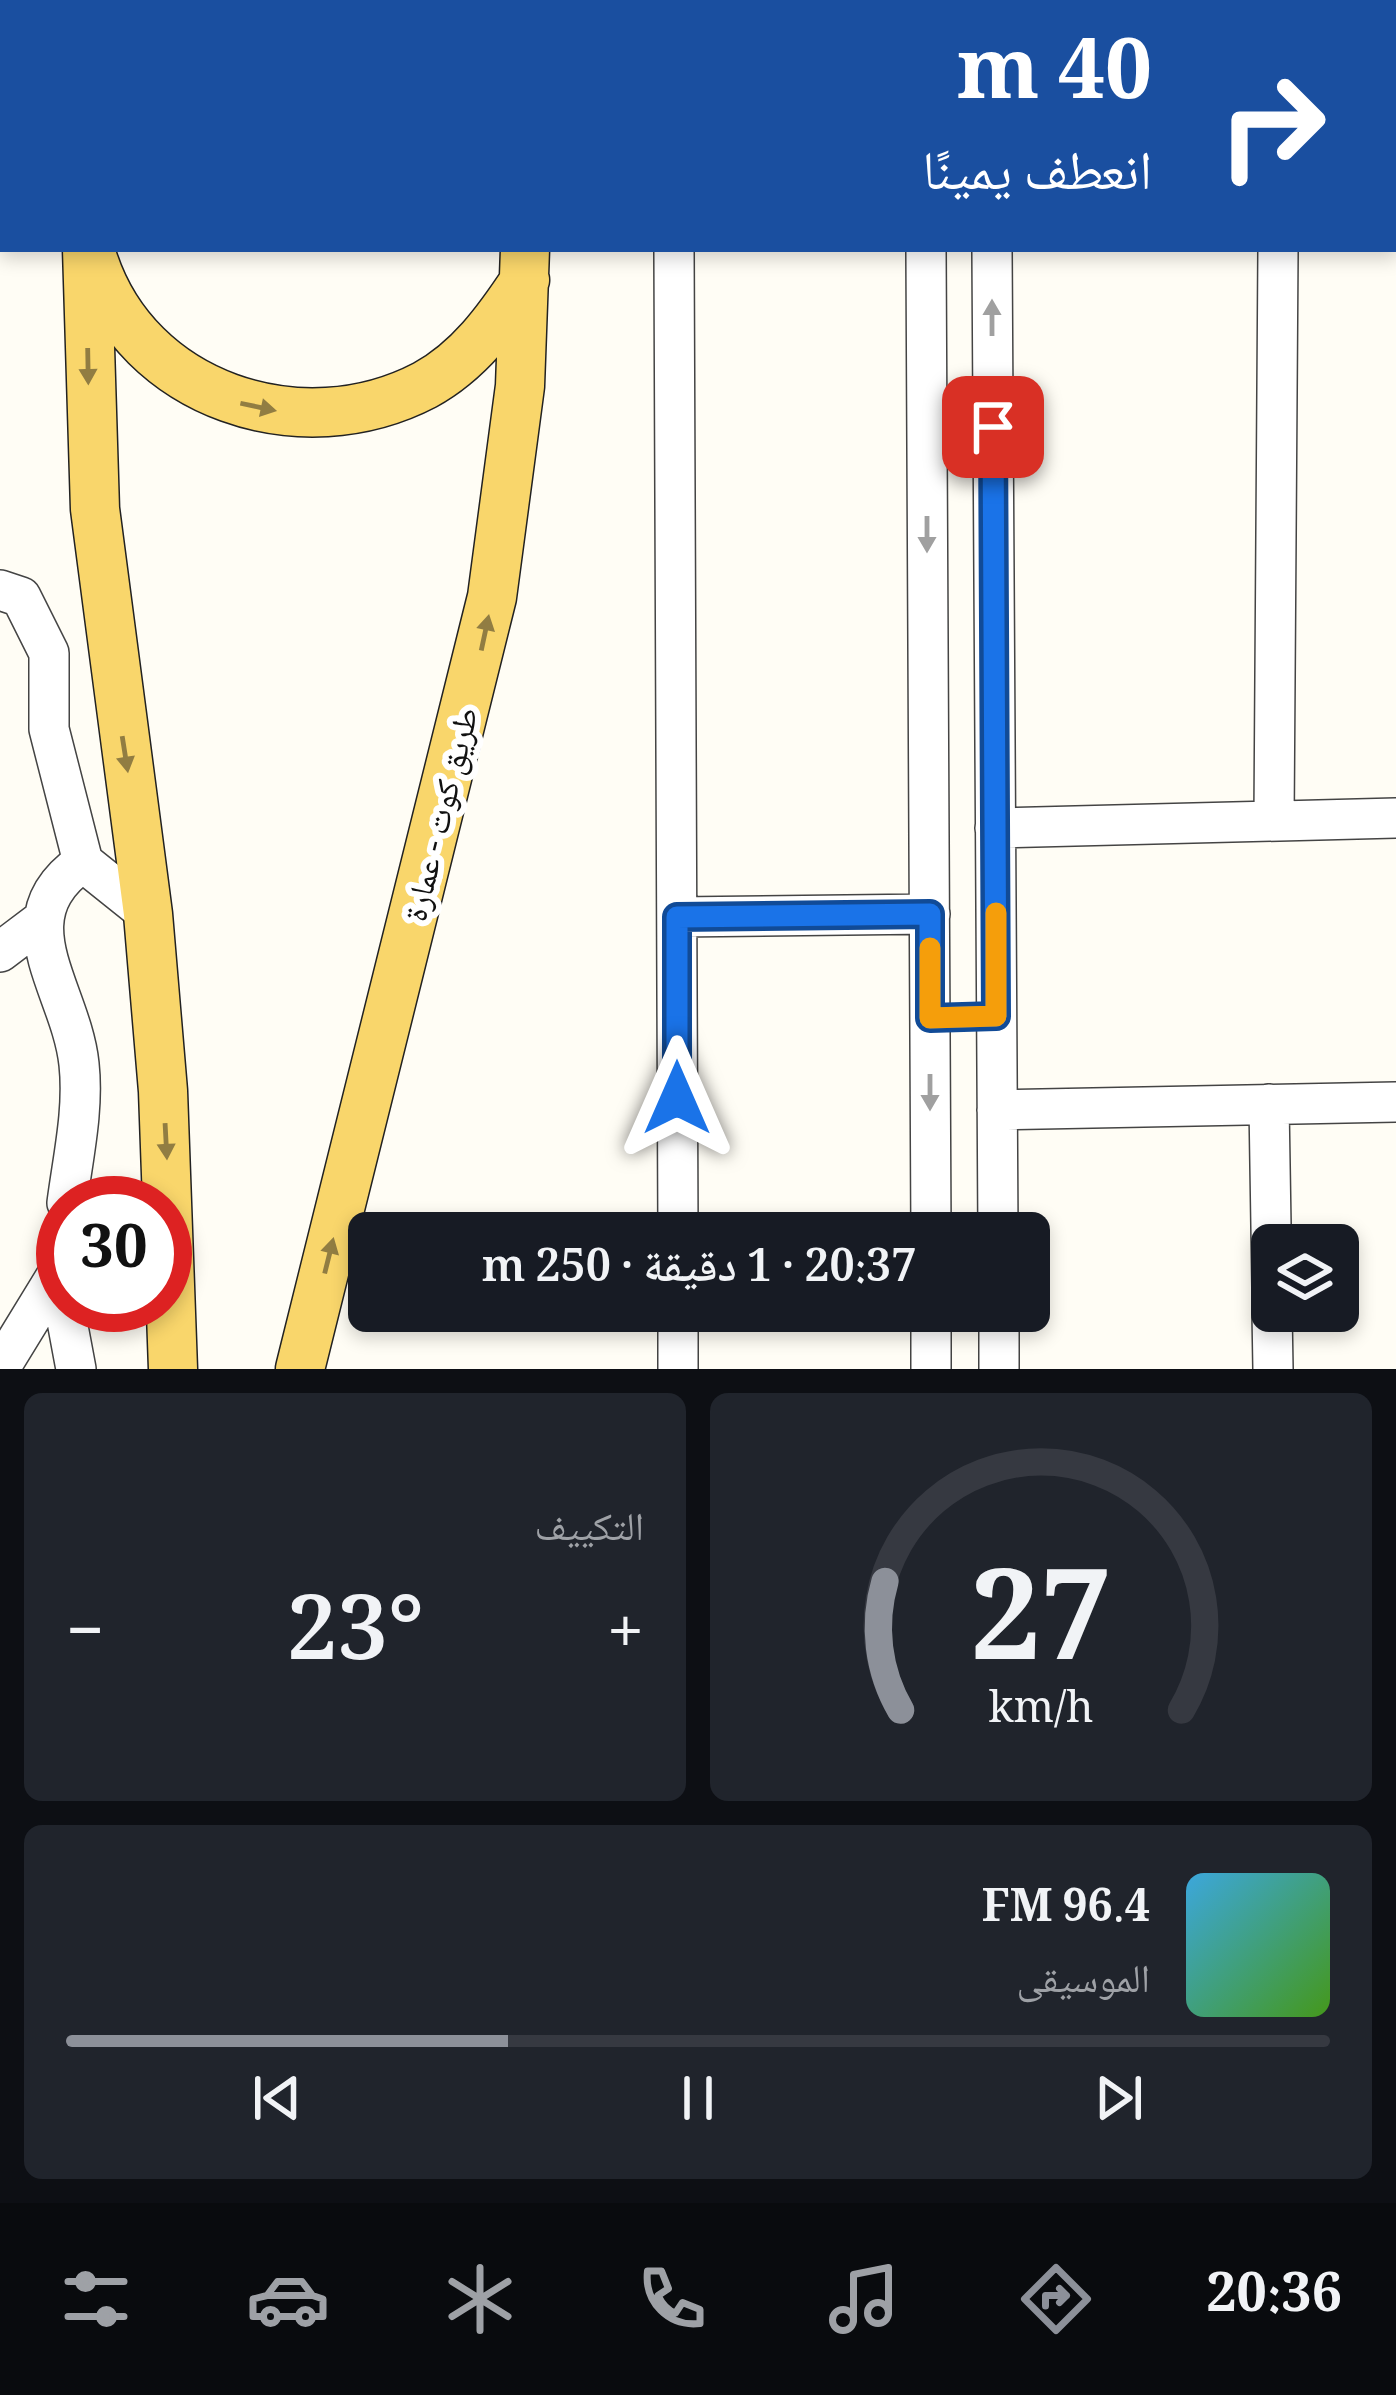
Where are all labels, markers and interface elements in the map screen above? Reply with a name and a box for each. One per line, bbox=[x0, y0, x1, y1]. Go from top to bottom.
text: 40 m bbox=[957, 8, 1152, 151]
icon: right bbox=[1194, 48, 1350, 204]
text: انعطف يمينًا bbox=[922, 131, 1152, 223]
one-way arrow bbox=[982, 298, 1002, 336]
one-way arrow bbox=[79, 348, 98, 386]
pin bbox=[942, 376, 1044, 478]
icon: arrive bbox=[960, 394, 1026, 460]
one-way arrow bbox=[239, 398, 277, 417]
one-way arrow bbox=[918, 516, 937, 554]
one-way arrow bbox=[476, 613, 495, 651]
street label: طريق كوت - عمارة bbox=[391, 702, 499, 928]
one-way arrow bbox=[116, 736, 135, 773]
position arrow bbox=[614, 1035, 740, 1161]
one-way arrow bbox=[920, 1074, 940, 1112]
one-way arrow bbox=[157, 1123, 176, 1161]
speed limit sign: 30 bbox=[36, 1176, 192, 1332]
map controls bbox=[1251, 1224, 1359, 1332]
button: layers bbox=[1251, 1224, 1359, 1332]
text: 20:37 · 1 دقيقة · 250 m bbox=[482, 1233, 916, 1310]
one-way arrow bbox=[320, 1237, 339, 1274]
text: التكييف bbox=[535, 1498, 644, 1565]
text: 27 bbox=[971, 1526, 1111, 1738]
text: 23° bbox=[287, 1563, 424, 1716]
text: − bbox=[66, 1583, 104, 1696]
text: + bbox=[607, 1583, 644, 1696]
text: km/h bbox=[988, 1676, 1094, 1749]
text: 96.4 FM bbox=[982, 1873, 1150, 1950]
text: الموسيقى bbox=[1017, 1950, 1150, 2017]
icon: previous bbox=[244, 2065, 310, 2131]
icon: pause bbox=[665, 2065, 731, 2131]
icon: next bbox=[1086, 2065, 1152, 2131]
text: 20:36 bbox=[1206, 2253, 1342, 2345]
icon: filters bbox=[54, 2257, 138, 2341]
icon: car bbox=[246, 2257, 330, 2341]
icon: climate bbox=[438, 2257, 522, 2341]
icon: phone bbox=[630, 2257, 714, 2341]
icon: music bbox=[822, 2257, 906, 2341]
icon: directions bbox=[1014, 2257, 1098, 2341]

